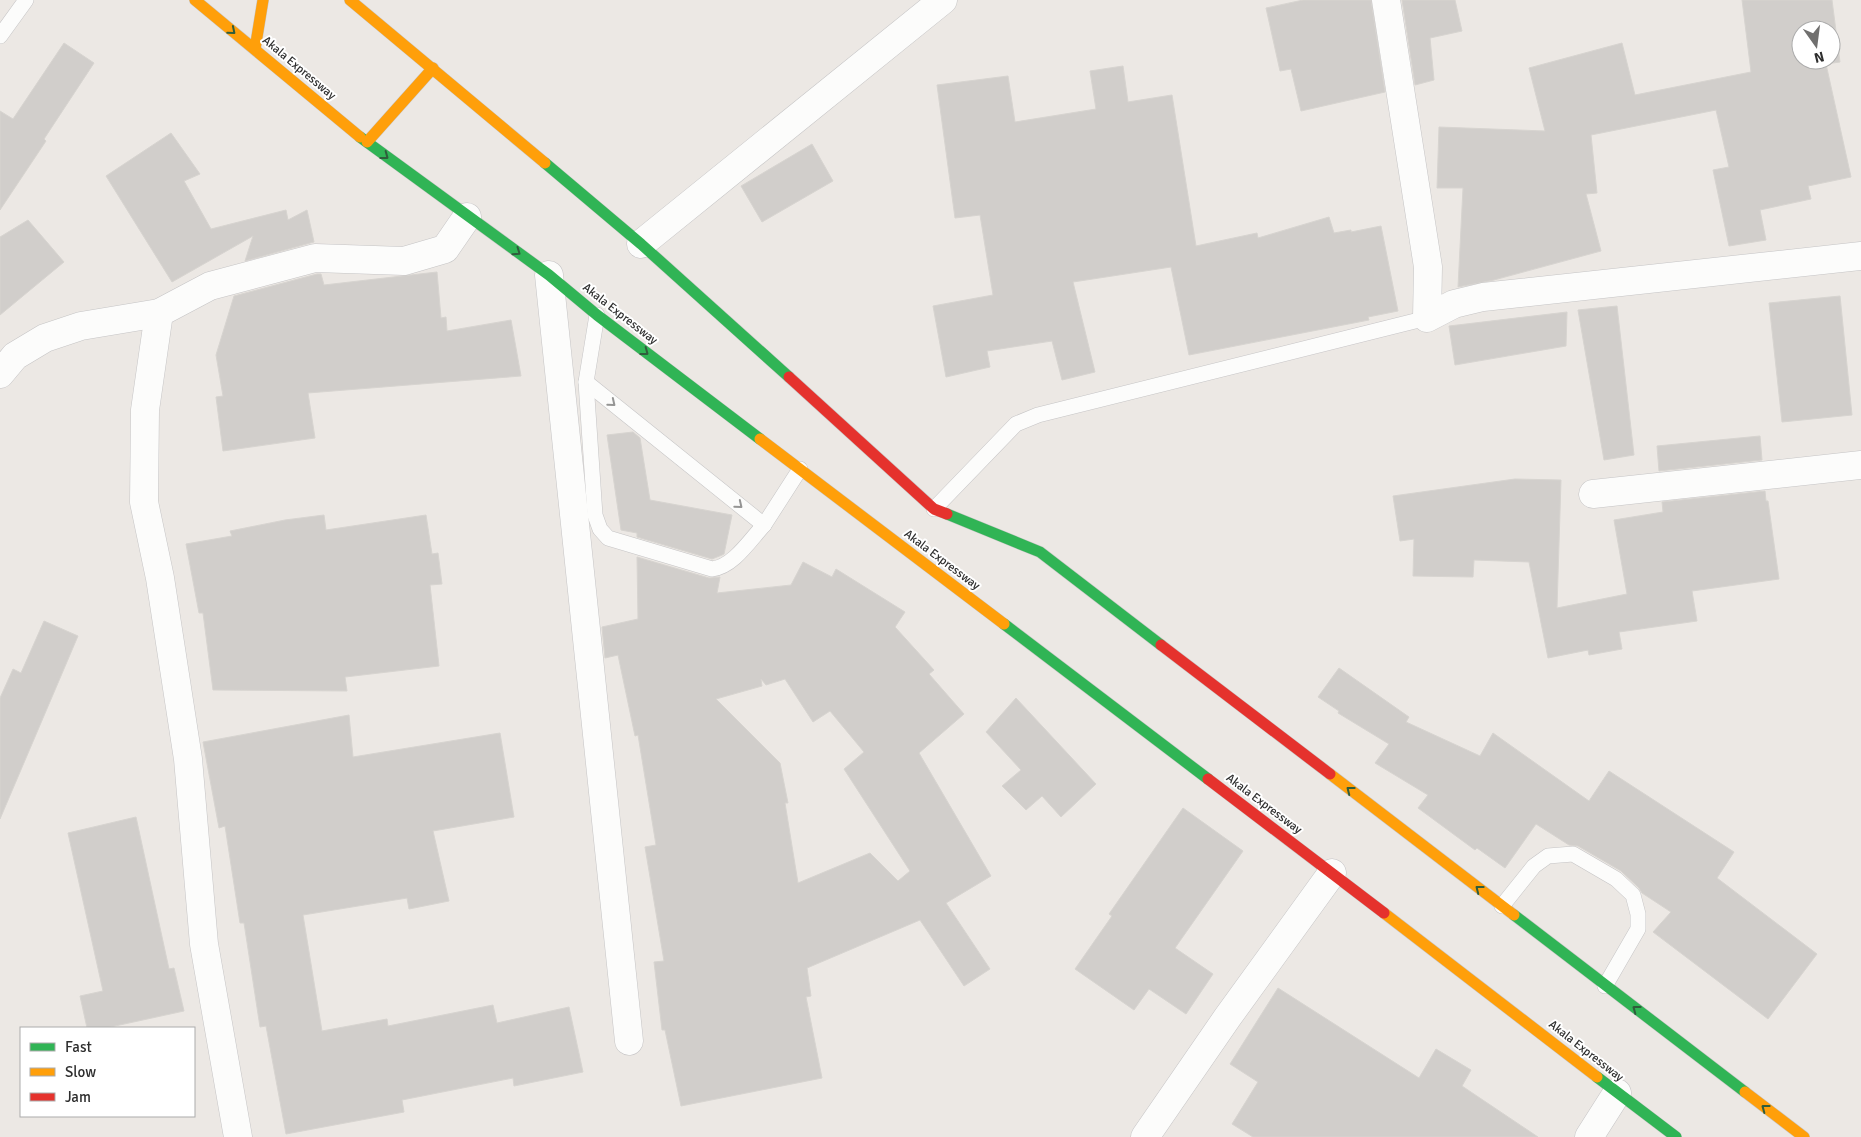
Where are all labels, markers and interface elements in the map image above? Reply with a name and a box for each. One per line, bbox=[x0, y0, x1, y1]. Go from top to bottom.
north arrow bbox=[1791, 20, 1841, 70]
one-way arrow bbox=[227, 25, 236, 34]
street label: Akala Expressway bbox=[259, 33, 339, 103]
text: N bbox=[1812, 48, 1826, 67]
one-way arrow bbox=[379, 150, 389, 159]
one-way arrow bbox=[511, 246, 520, 255]
street label: Akala Expressway bbox=[579, 280, 661, 348]
one-way arrow bbox=[639, 346, 648, 354]
one-way arrow bbox=[606, 397, 616, 406]
one-way arrow bbox=[733, 499, 742, 507]
street label: Akala Expressway bbox=[901, 527, 983, 594]
street label: Akala Expressway bbox=[1223, 771, 1305, 838]
one-way arrow bbox=[1346, 787, 1356, 796]
one-way arrow bbox=[1475, 886, 1485, 895]
one-way arrow bbox=[1633, 1007, 1642, 1015]
street label: Akala Expressway bbox=[1545, 1017, 1627, 1085]
legend bbox=[20, 1027, 195, 1117]
text: Fast bbox=[65, 1038, 92, 1056]
text: Slow bbox=[65, 1063, 96, 1081]
text: Jam bbox=[65, 1088, 91, 1106]
one-way arrow bbox=[1762, 1105, 1771, 1113]

